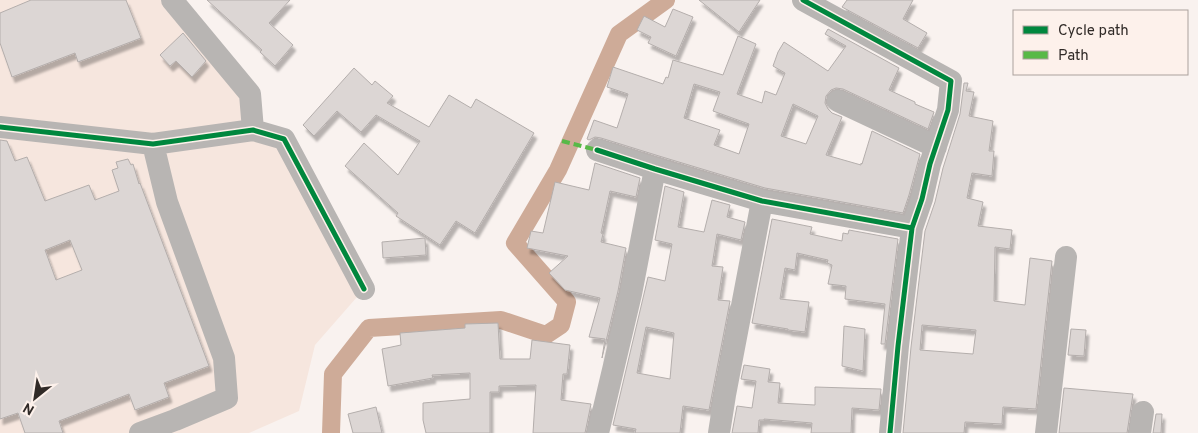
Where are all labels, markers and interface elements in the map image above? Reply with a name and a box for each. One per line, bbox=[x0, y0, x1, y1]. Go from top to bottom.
legend bbox=[1013, 10, 1188, 75]
text: Cycle path bbox=[1058, 22, 1129, 41]
text: Path bbox=[1058, 47, 1089, 66]
north arrow bbox=[10, 373, 60, 423]
text: N bbox=[21, 398, 38, 418]

